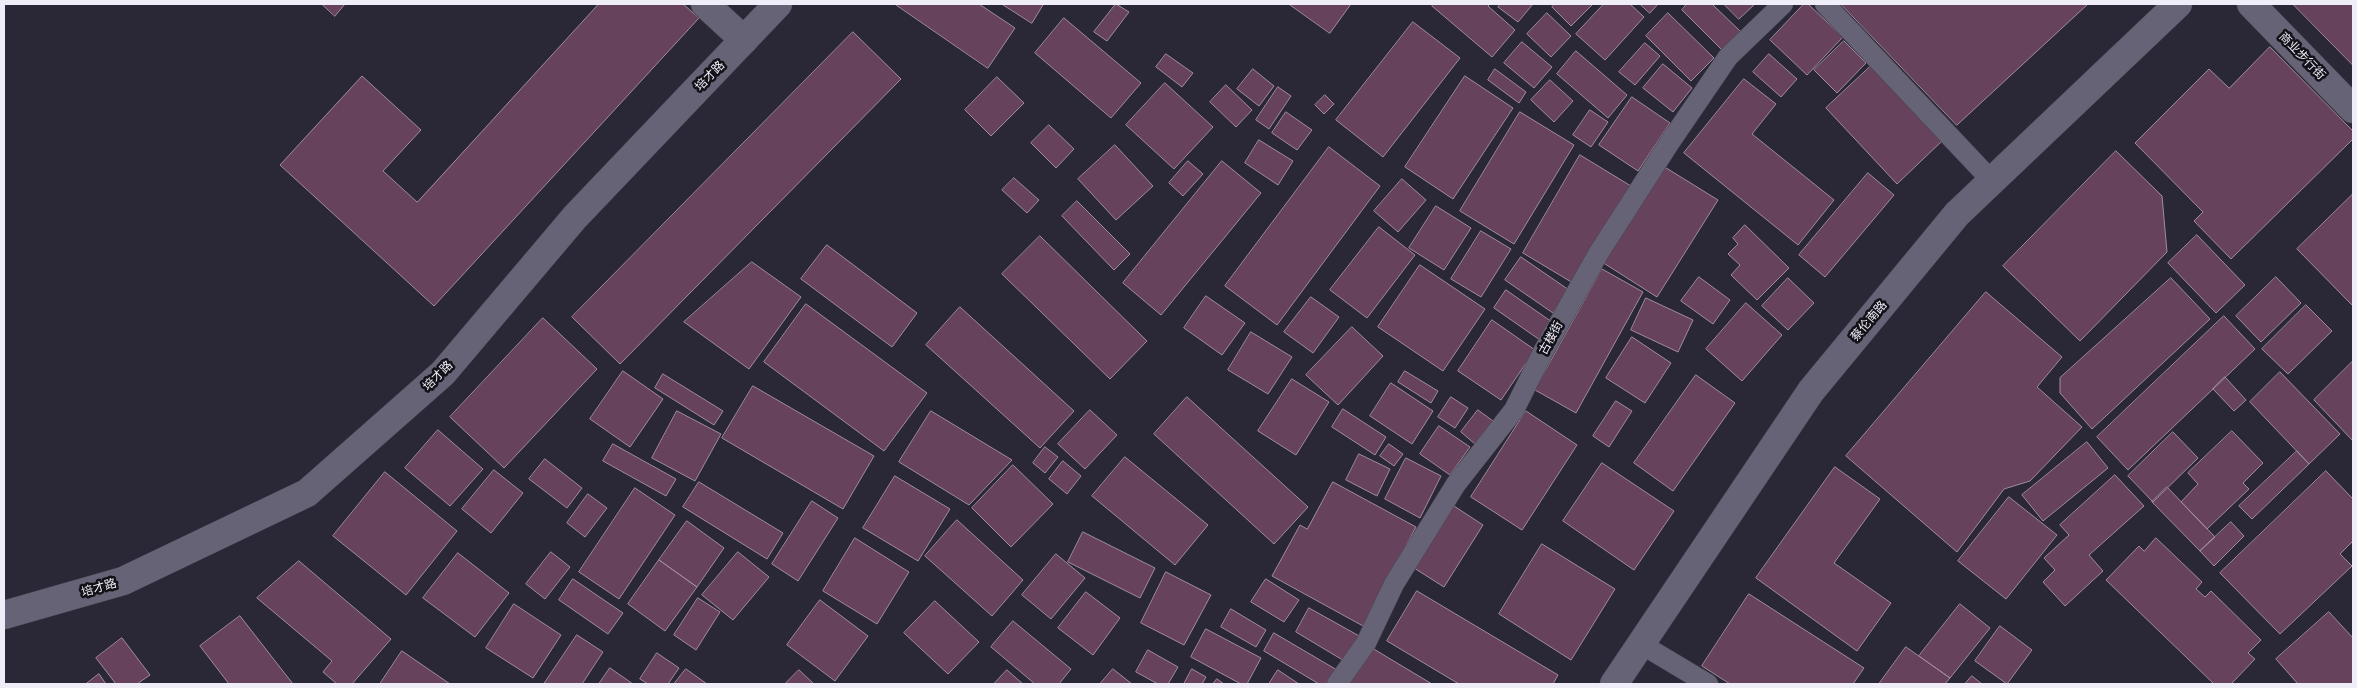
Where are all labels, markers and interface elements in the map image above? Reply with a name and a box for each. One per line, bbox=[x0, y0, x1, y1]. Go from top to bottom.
street label: 商业步行街 bbox=[2276, 29, 2328, 83]
street label: 培才路 bbox=[692, 58, 728, 94]
street label: 蔡伦南路 bbox=[1848, 298, 1890, 344]
street label: 古楼街 bbox=[1536, 319, 1566, 357]
street label: 培才路 bbox=[420, 358, 456, 394]
street label: 培才路 bbox=[80, 576, 118, 600]

